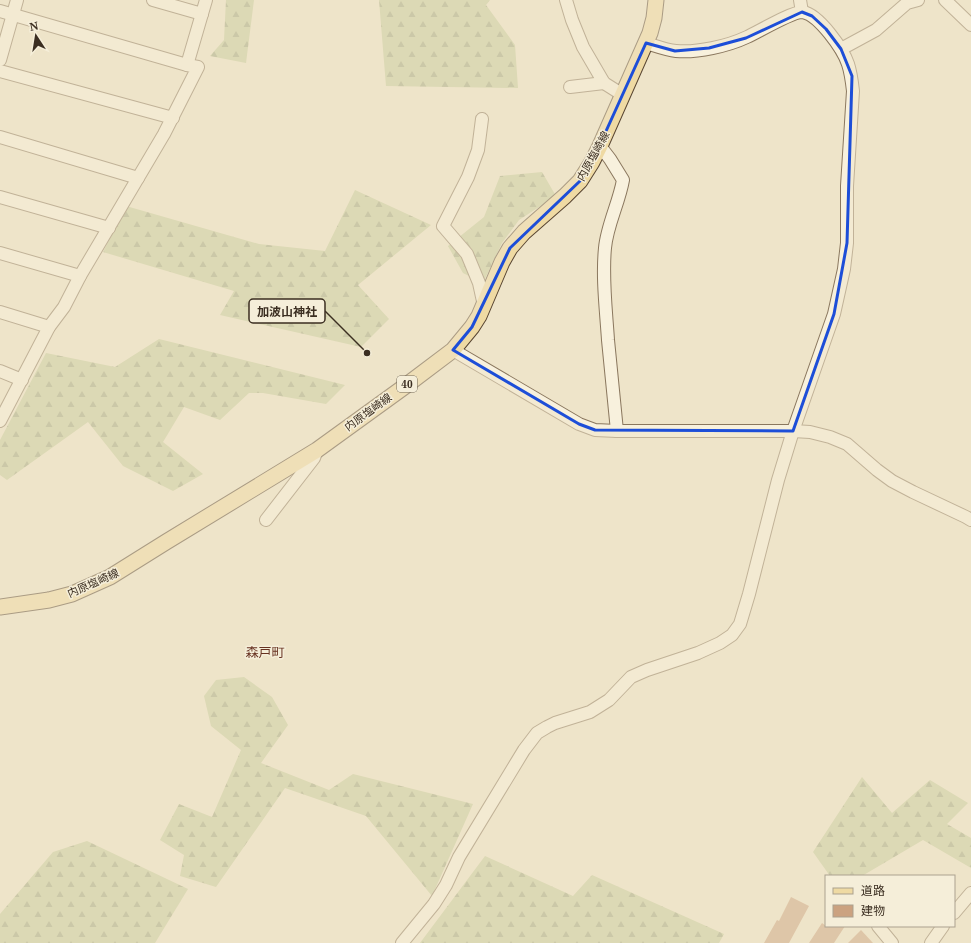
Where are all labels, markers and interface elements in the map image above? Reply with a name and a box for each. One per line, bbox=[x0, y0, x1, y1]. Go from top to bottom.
north arrow bbox=[16, 16, 56, 56]
text: N bbox=[28, 17, 40, 34]
street label: 内原塩崎線 bbox=[573, 128, 612, 183]
callout: 加波山神社 bbox=[249, 299, 325, 323]
text: 加波山神社 bbox=[257, 303, 317, 320]
road number: 40 bbox=[397, 376, 417, 392]
street label: 内原塩崎線 bbox=[341, 389, 394, 434]
street label: 内原塩崎線 bbox=[65, 565, 121, 601]
district label: 森戸町 bbox=[245, 643, 285, 661]
legend bbox=[825, 875, 955, 927]
text: 道路 bbox=[861, 882, 885, 899]
text: 建物 bbox=[861, 902, 885, 919]

